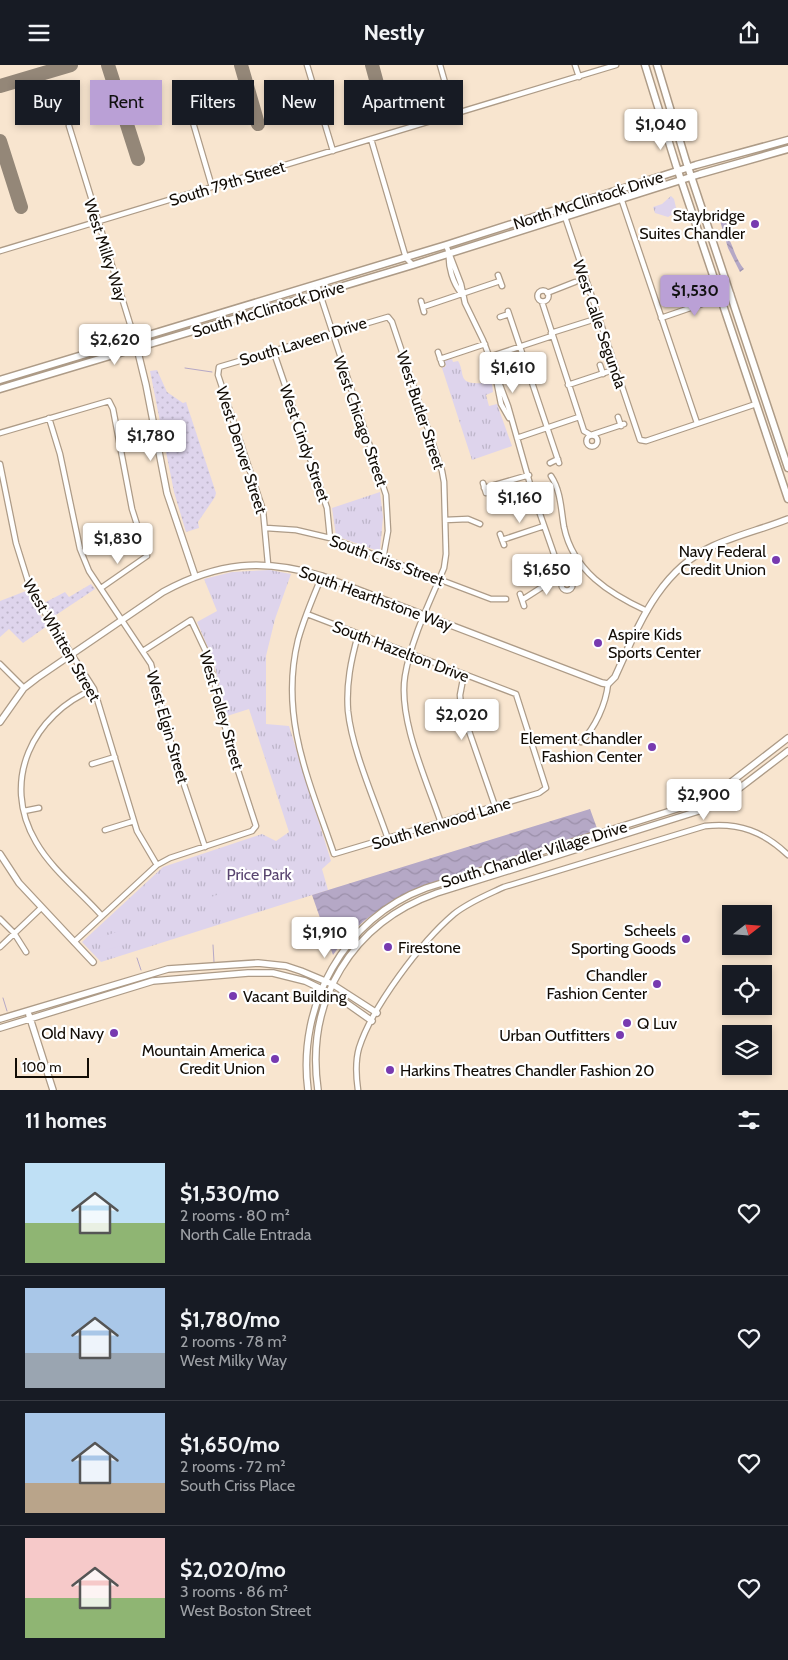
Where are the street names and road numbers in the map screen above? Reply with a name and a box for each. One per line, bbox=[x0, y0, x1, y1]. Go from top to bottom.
street label: South 79th Street bbox=[167, 157, 288, 210]
street label: North McClintock Drive bbox=[511, 167, 665, 234]
street label: West Milky Way bbox=[80, 196, 131, 304]
street label: West Calle Segunda bbox=[569, 257, 631, 391]
street label: South McClintock Drive bbox=[190, 277, 346, 342]
street label: South Laveen Drive bbox=[237, 313, 369, 370]
street label: West Butler Street bbox=[392, 349, 449, 472]
street label: West Chicago Street bbox=[329, 353, 392, 489]
street label: West Cindy Street bbox=[276, 382, 334, 505]
street label: West Denver Street bbox=[212, 384, 271, 517]
street label: South Criss Street bbox=[327, 531, 447, 590]
street label: South Hearthstone Way bbox=[297, 562, 455, 635]
street label: West Whitten Street bbox=[19, 576, 105, 705]
street label: South Hazelton Drive bbox=[330, 617, 472, 686]
street label: West Folley Street bbox=[195, 648, 248, 773]
street label: West Elgin Street bbox=[142, 669, 193, 786]
street label: South Kenwood Lane bbox=[369, 793, 513, 854]
street label: South Chandler Village Drive bbox=[439, 817, 629, 892]

